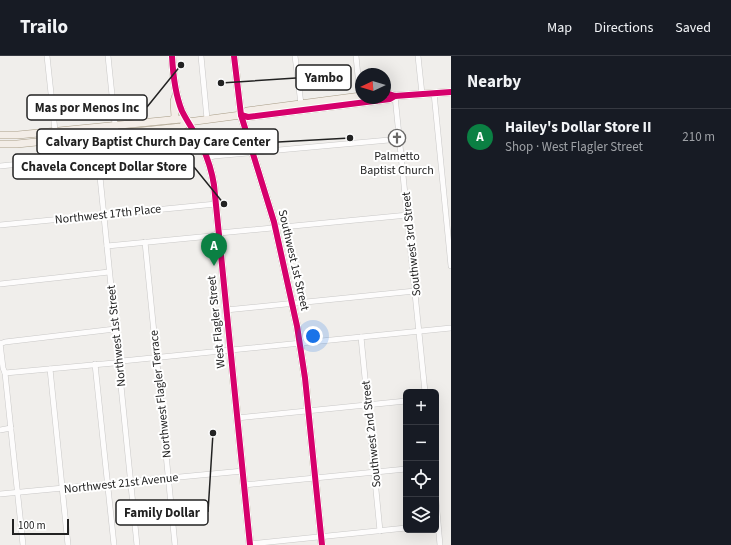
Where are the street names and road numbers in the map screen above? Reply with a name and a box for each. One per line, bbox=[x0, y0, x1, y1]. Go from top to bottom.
street label: Southwest 3rd Street bbox=[398, 191, 425, 297]
street label: Northwest 17th Place bbox=[54, 200, 162, 229]
street label: Southwest 1st Street bbox=[274, 208, 313, 312]
street label: West Flagler Street bbox=[203, 275, 230, 369]
street label: Northwest 1st Street bbox=[103, 284, 130, 388]
street label: Northwest Flagler Terrace bbox=[145, 329, 176, 459]
street label: Southwest 2nd Street bbox=[357, 380, 386, 488]
street label: Northwest 21st Avenue bbox=[63, 469, 179, 498]

